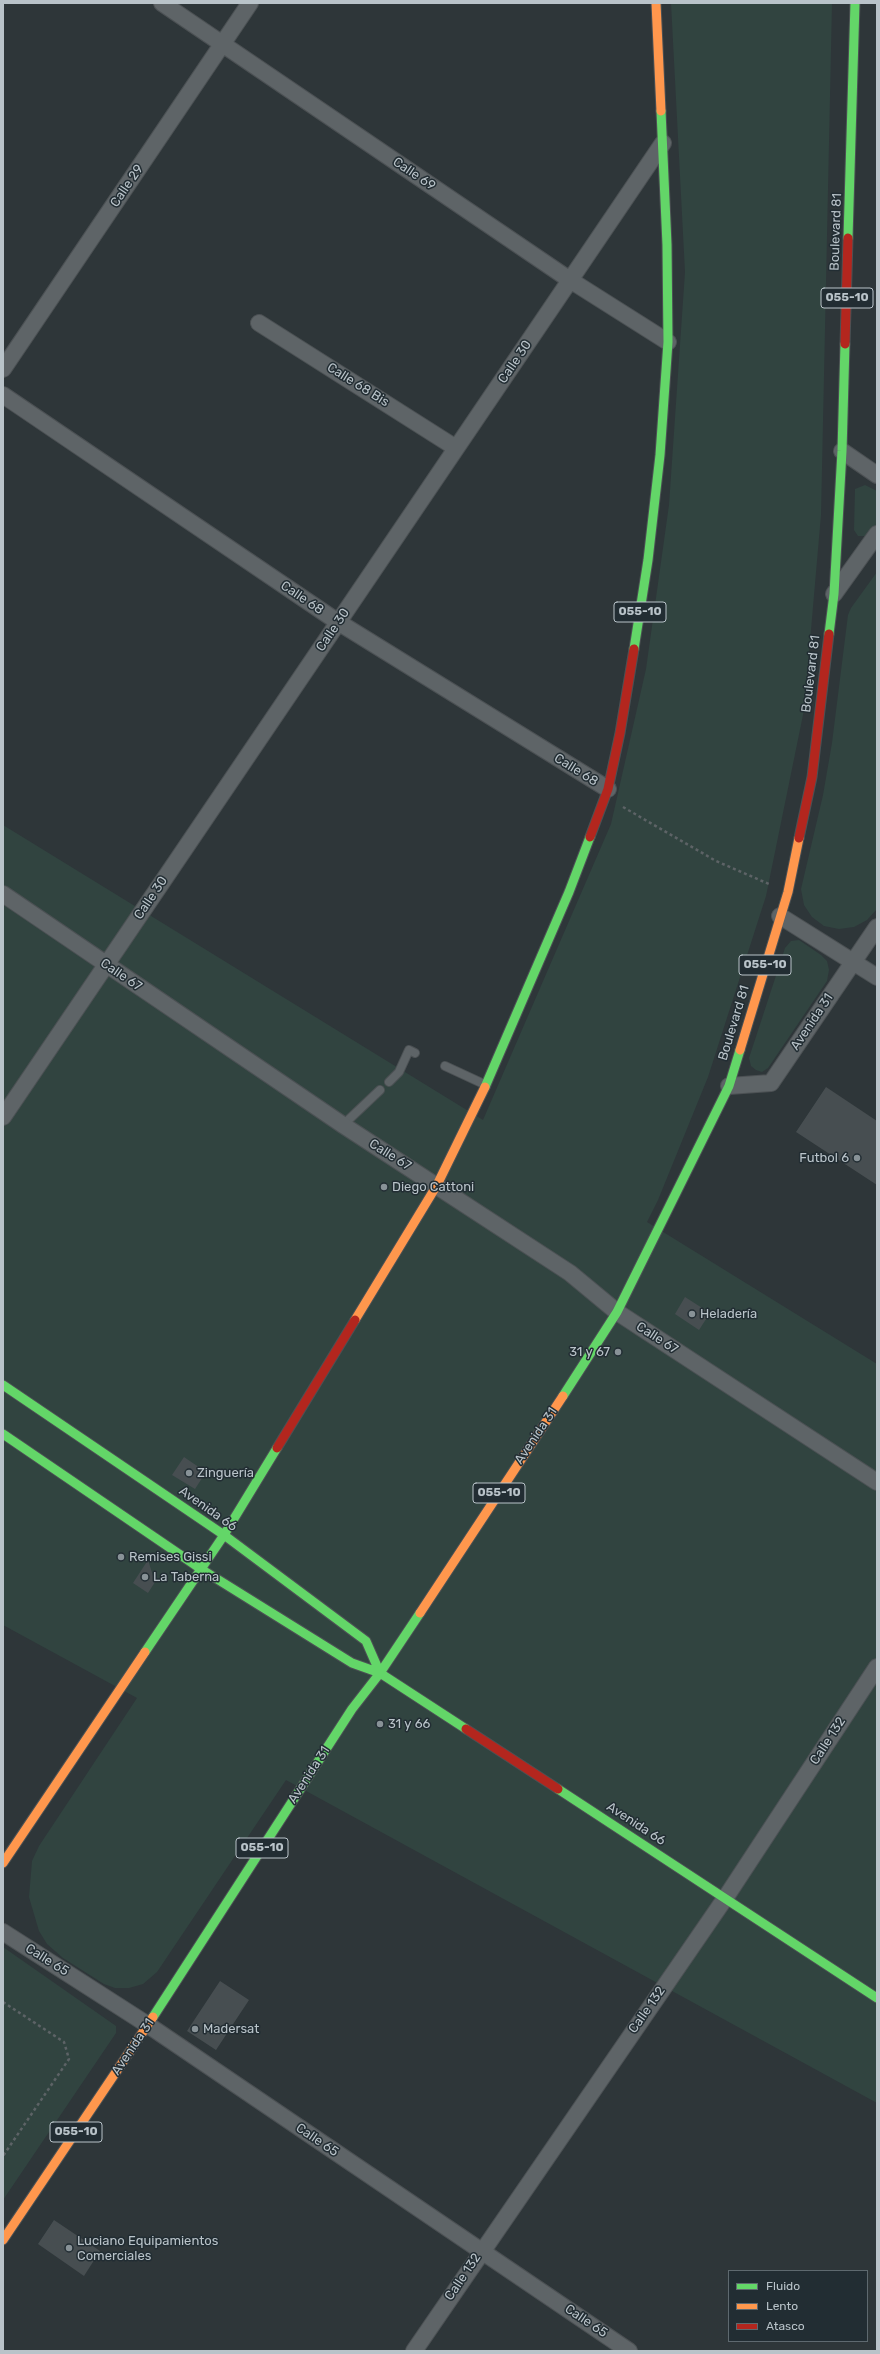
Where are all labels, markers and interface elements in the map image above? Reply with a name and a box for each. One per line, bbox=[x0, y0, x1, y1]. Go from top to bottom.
street label: Calle 69 bbox=[390, 154, 438, 194]
street label: Calle 29 bbox=[107, 162, 147, 210]
street label: Boulevard 81 bbox=[827, 193, 845, 271]
road number: 055-10 bbox=[821, 288, 873, 308]
street label: Calle 30 bbox=[495, 337, 535, 387]
street label: Calle 68 Bis bbox=[324, 360, 392, 410]
street label: Calle 68 bbox=[277, 578, 327, 618]
road number: 055-10 bbox=[614, 602, 666, 622]
street label: Calle 30 bbox=[313, 605, 353, 655]
street label: Boulevard 81 bbox=[799, 634, 823, 714]
street label: Calle 68 bbox=[551, 750, 601, 790]
street label: Calle 30 bbox=[131, 873, 171, 923]
street label: Calle 67 bbox=[97, 955, 145, 995]
road number: 055-10 bbox=[739, 955, 791, 975]
street label: Boulevard 81 bbox=[715, 983, 753, 1063]
street label: Avenida 31 bbox=[787, 991, 837, 1053]
street label: Calle 67 bbox=[366, 1136, 414, 1174]
place label: Futbol 6 bbox=[799, 1150, 849, 1166]
marker: Futbol 6 bbox=[852, 1153, 862, 1163]
place label: Diego Cattoni bbox=[392, 1179, 474, 1195]
marker: Diego Cattoni bbox=[379, 1182, 389, 1192]
place label: Heladería bbox=[700, 1306, 757, 1322]
marker: Heladería bbox=[687, 1309, 697, 1319]
street label: Calle 67 bbox=[633, 1319, 681, 1357]
place label: 31 y 67 bbox=[569, 1344, 610, 1360]
marker: 31 y 67 bbox=[613, 1347, 623, 1357]
street label: Avenida 31 bbox=[511, 1405, 561, 1467]
place label: Zinguería bbox=[197, 1465, 254, 1481]
marker: Zinguería bbox=[184, 1468, 194, 1478]
street label: Avenida 66 bbox=[176, 1483, 240, 1535]
road number: 055-10 bbox=[473, 1483, 525, 1503]
place label: Remises Gissi bbox=[129, 1549, 212, 1565]
marker: Remises Gissi bbox=[116, 1552, 126, 1562]
place label: La Taberna bbox=[153, 1569, 219, 1585]
marker: La Taberna bbox=[140, 1572, 150, 1582]
street label: Calle 132 bbox=[807, 1714, 849, 1768]
place label: 31 y 66 bbox=[388, 1716, 430, 1732]
marker: 31 y 66 bbox=[375, 1719, 385, 1729]
street label: Avenida 31 bbox=[285, 1744, 333, 1806]
street label: Avenida 66 bbox=[604, 1799, 668, 1849]
road number: 055-10 bbox=[236, 1838, 288, 1858]
street label: Calle 65 bbox=[22, 1941, 72, 1979]
street label: Calle 132 bbox=[625, 1984, 669, 2036]
street label: Avenida 31 bbox=[108, 2016, 158, 2078]
place label: Madersat bbox=[203, 2021, 259, 2037]
marker: Madersat bbox=[190, 2024, 200, 2034]
street label: Calle 65 bbox=[293, 2120, 341, 2160]
road number: 055-10 bbox=[50, 2122, 102, 2142]
place label: Luciano Equipamientos Comerciales bbox=[77, 2233, 218, 2264]
marker: Luciano Equipamientos Comerciales bbox=[64, 2243, 74, 2253]
street label: Calle 132 bbox=[442, 2250, 484, 2304]
legend bbox=[728, 2270, 868, 2342]
text: Fluido bbox=[766, 2279, 800, 2293]
text: Lento bbox=[766, 2299, 798, 2313]
street label: Calle 65 bbox=[562, 2301, 610, 2341]
text: Atasco bbox=[766, 2319, 805, 2333]

